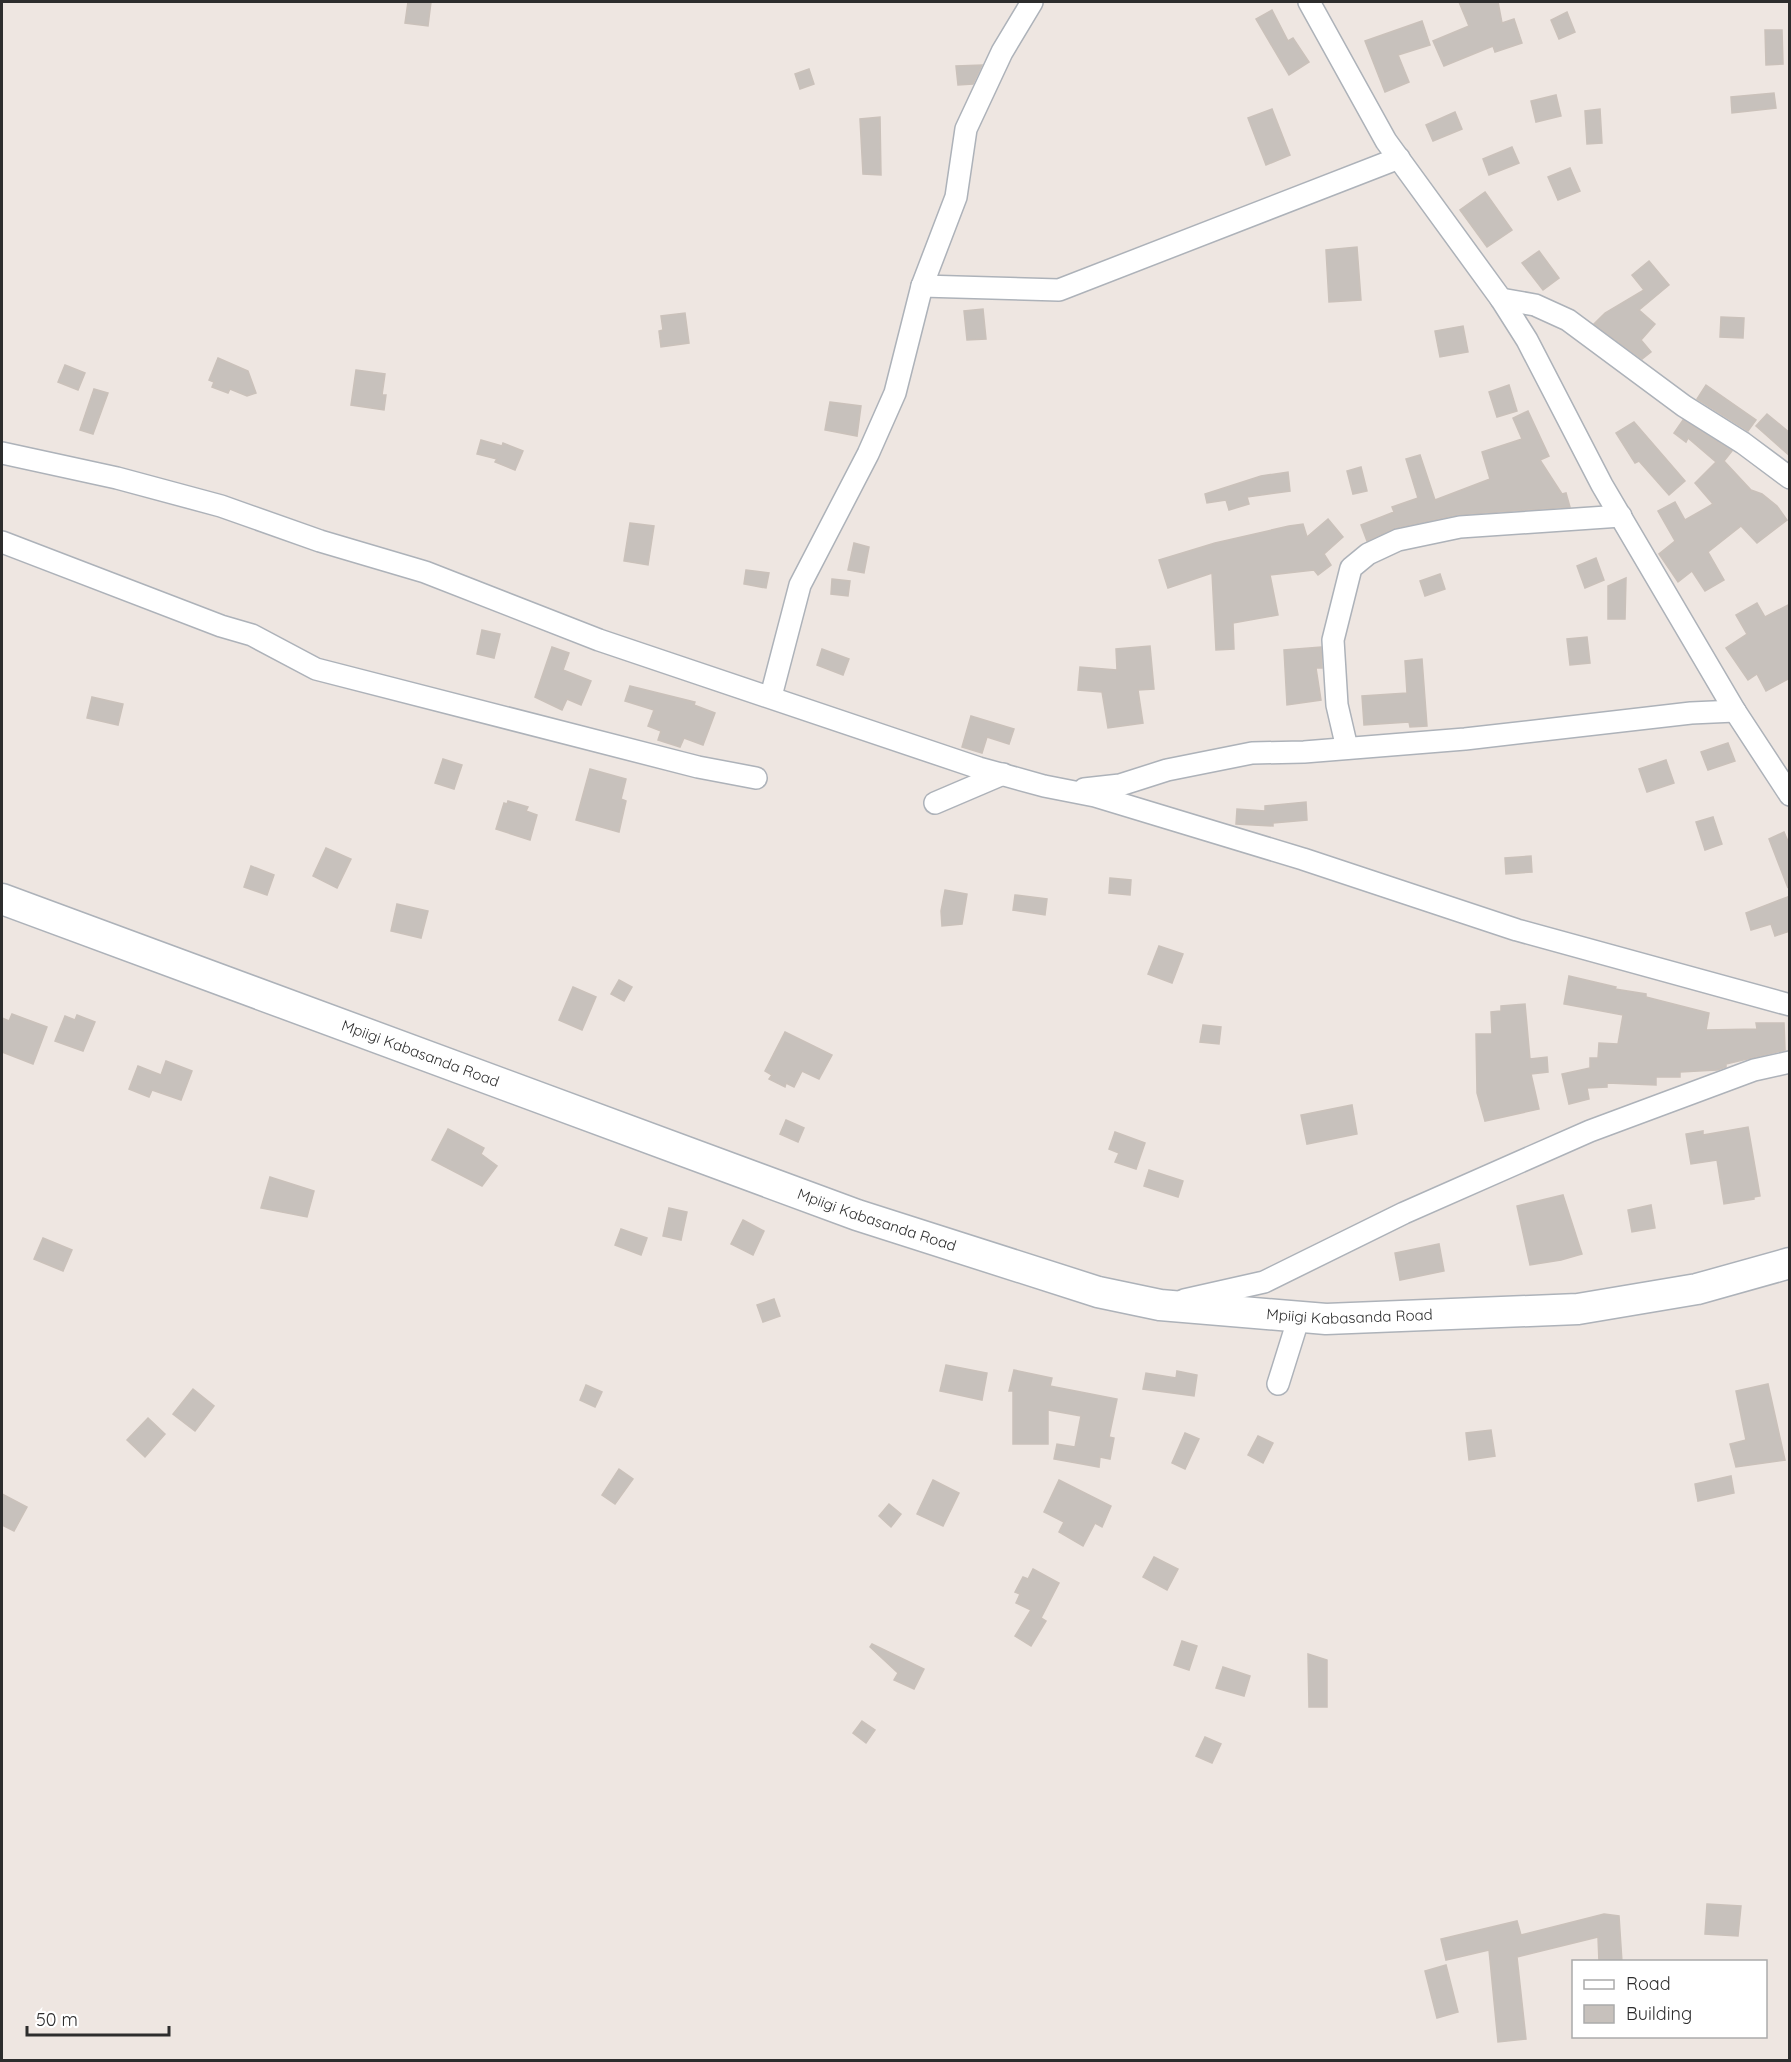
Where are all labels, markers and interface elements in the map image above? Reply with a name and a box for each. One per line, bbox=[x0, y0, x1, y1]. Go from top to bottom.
street label: Mpiigi Kabasanda Road bbox=[339, 1015, 502, 1091]
street label: Mpiigi Kabasanda Road bbox=[795, 1184, 959, 1255]
street label: Mpiigi Kabasanda Road bbox=[1266, 1304, 1433, 1328]
legend bbox=[1572, 1960, 1767, 2038]
text: Road bbox=[1626, 1972, 1671, 1995]
scale bar bbox=[27, 1999, 170, 2037]
text: Building bbox=[1626, 2002, 1692, 2025]
text: 50 m bbox=[36, 2008, 78, 2031]

